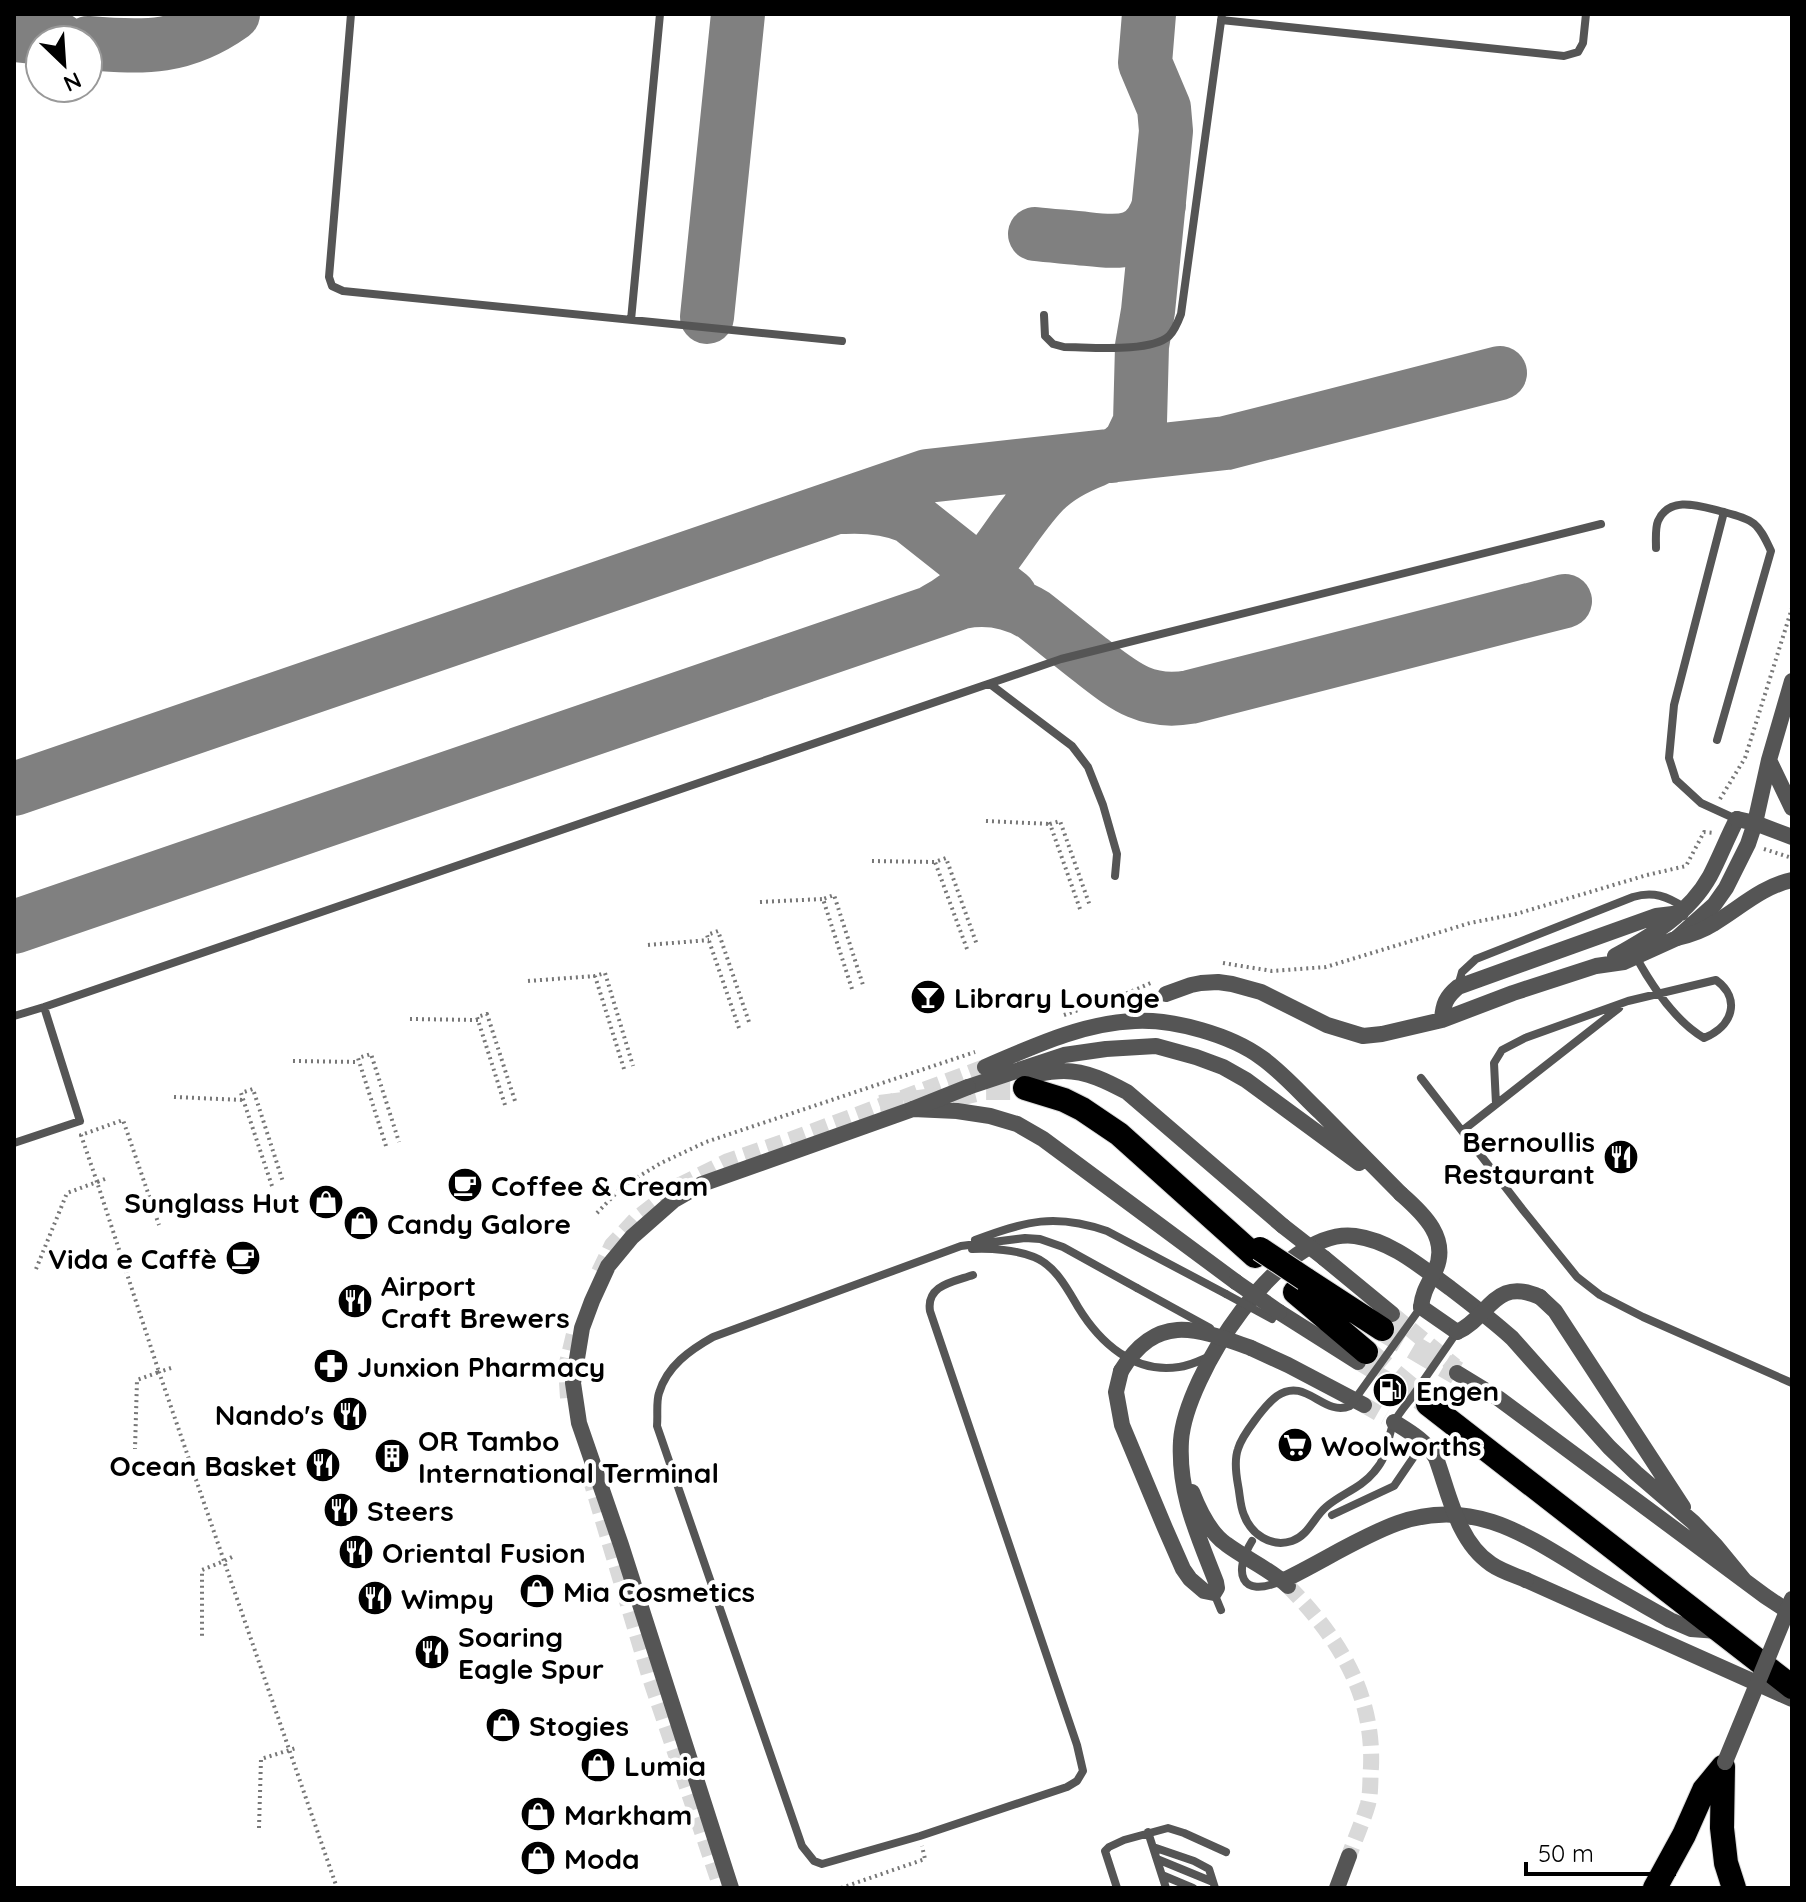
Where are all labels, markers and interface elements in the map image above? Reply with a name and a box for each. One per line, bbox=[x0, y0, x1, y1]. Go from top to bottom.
north arrow bbox=[24, 24, 104, 104]
text: N bbox=[59, 66, 86, 98]
bar icon: Library Lounge bbox=[909, 978, 947, 1016]
place label: Library Lounge bbox=[954, 980, 1160, 1015]
place label: Bernoullis Restaurant bbox=[1443, 1124, 1595, 1191]
restaurant icon: Bernoullis Restaurant bbox=[1602, 1138, 1640, 1176]
cafe icon: Coffee & Cream bbox=[446, 1166, 484, 1204]
place label: Coffee & Cream bbox=[491, 1168, 708, 1203]
shop icon: Sunglass Hut bbox=[307, 1183, 345, 1221]
place label: Sunglass Hut bbox=[124, 1185, 300, 1220]
shop icon: Candy Galore bbox=[342, 1204, 380, 1242]
place label: Candy Galore bbox=[387, 1206, 571, 1241]
cafe icon: Vida e Caffè bbox=[224, 1239, 262, 1277]
place label: Vida e Caffè bbox=[48, 1241, 217, 1276]
place label: Airport Craft Brewers bbox=[381, 1268, 570, 1335]
restaurant icon: Airport Craft Brewers bbox=[336, 1282, 374, 1320]
pharmacy icon: Junxion Pharmacy bbox=[312, 1347, 350, 1385]
place label: Junxion Pharmacy bbox=[357, 1349, 605, 1384]
fuel station icon: Engen bbox=[1371, 1371, 1409, 1409]
place label: Engen bbox=[1416, 1373, 1499, 1408]
restaurant icon: Nando's bbox=[331, 1395, 369, 1433]
place label: Nando's bbox=[215, 1397, 324, 1432]
place label: OR Tambo International Terminal bbox=[418, 1423, 719, 1490]
supermarket icon: Woolworths bbox=[1276, 1426, 1314, 1464]
place label: Woolworths bbox=[1321, 1428, 1482, 1463]
building icon: OR Tambo International Terminal bbox=[373, 1437, 411, 1475]
restaurant icon: Ocean Basket bbox=[304, 1446, 342, 1484]
place label: Ocean Basket bbox=[110, 1448, 297, 1483]
restaurant icon: Steers bbox=[322, 1491, 360, 1529]
place label: Steers bbox=[367, 1493, 454, 1528]
restaurant icon: Oriental Fusion bbox=[337, 1533, 375, 1571]
place label: Oriental Fusion bbox=[382, 1535, 586, 1570]
shop icon: Mia Cosmetics bbox=[518, 1572, 556, 1610]
place label: Mia Cosmetics bbox=[563, 1574, 755, 1609]
restaurant icon: Wimpy bbox=[356, 1579, 394, 1617]
place label: Wimpy bbox=[401, 1581, 494, 1616]
place label: Soaring Eagle Spur bbox=[458, 1619, 604, 1686]
restaurant icon: Soaring Eagle Spur bbox=[413, 1633, 451, 1671]
shop icon: Stogies bbox=[484, 1706, 522, 1744]
place label: Stogies bbox=[529, 1708, 629, 1743]
shop icon: Lumia bbox=[579, 1746, 617, 1784]
place label: Lumia bbox=[624, 1748, 706, 1783]
shop icon: Markham bbox=[519, 1795, 557, 1833]
place label: Markham bbox=[564, 1797, 692, 1832]
scale bar bbox=[1526, 1826, 1674, 1876]
text: 50 m bbox=[1538, 1838, 1594, 1868]
shop icon: Moda bbox=[519, 1839, 557, 1877]
place label: Moda bbox=[564, 1841, 640, 1876]

